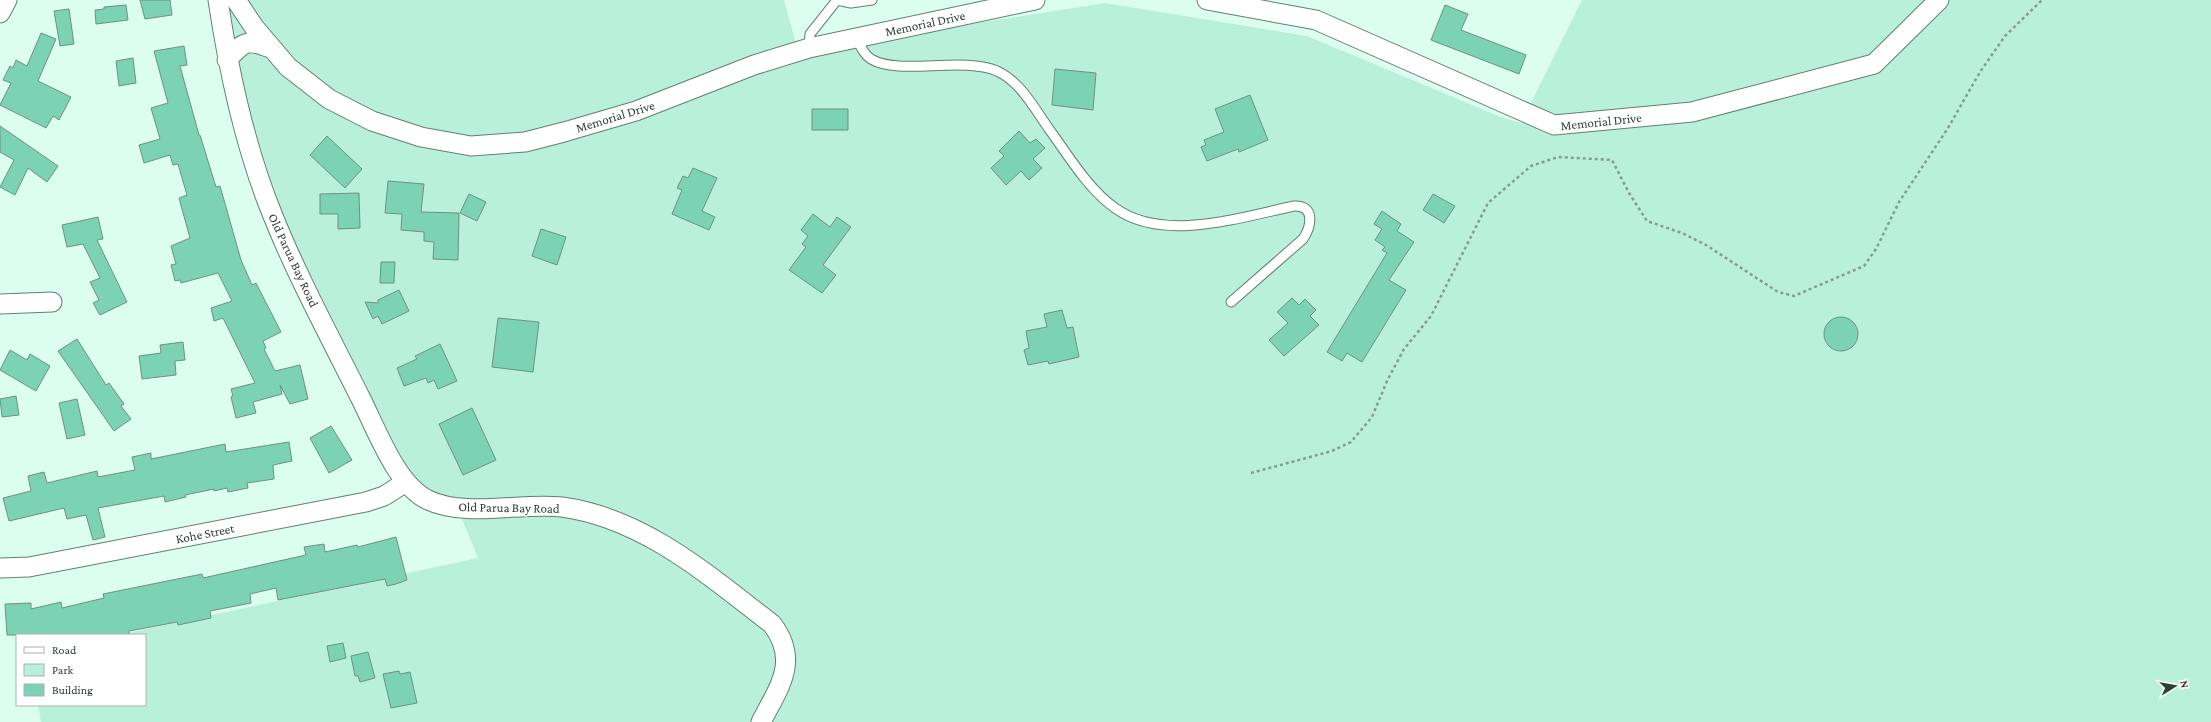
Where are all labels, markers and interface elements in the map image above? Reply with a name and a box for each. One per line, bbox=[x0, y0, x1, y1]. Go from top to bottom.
street label: Memorial Drive bbox=[884, 8, 967, 39]
street label: Memorial Drive bbox=[574, 97, 657, 136]
street label: Memorial Drive bbox=[1560, 110, 1643, 133]
street label: Old Parua Bay Road bbox=[265, 211, 322, 310]
street label: Old Parua Bay Road bbox=[458, 499, 560, 516]
street label: Kohe Street bbox=[175, 520, 236, 547]
legend bbox=[16, 634, 146, 706]
text: Road bbox=[52, 643, 77, 657]
text: Park bbox=[52, 663, 74, 677]
north arrow bbox=[2155, 666, 2195, 706]
text: N bbox=[2178, 679, 2192, 689]
text: Building bbox=[52, 683, 93, 697]

